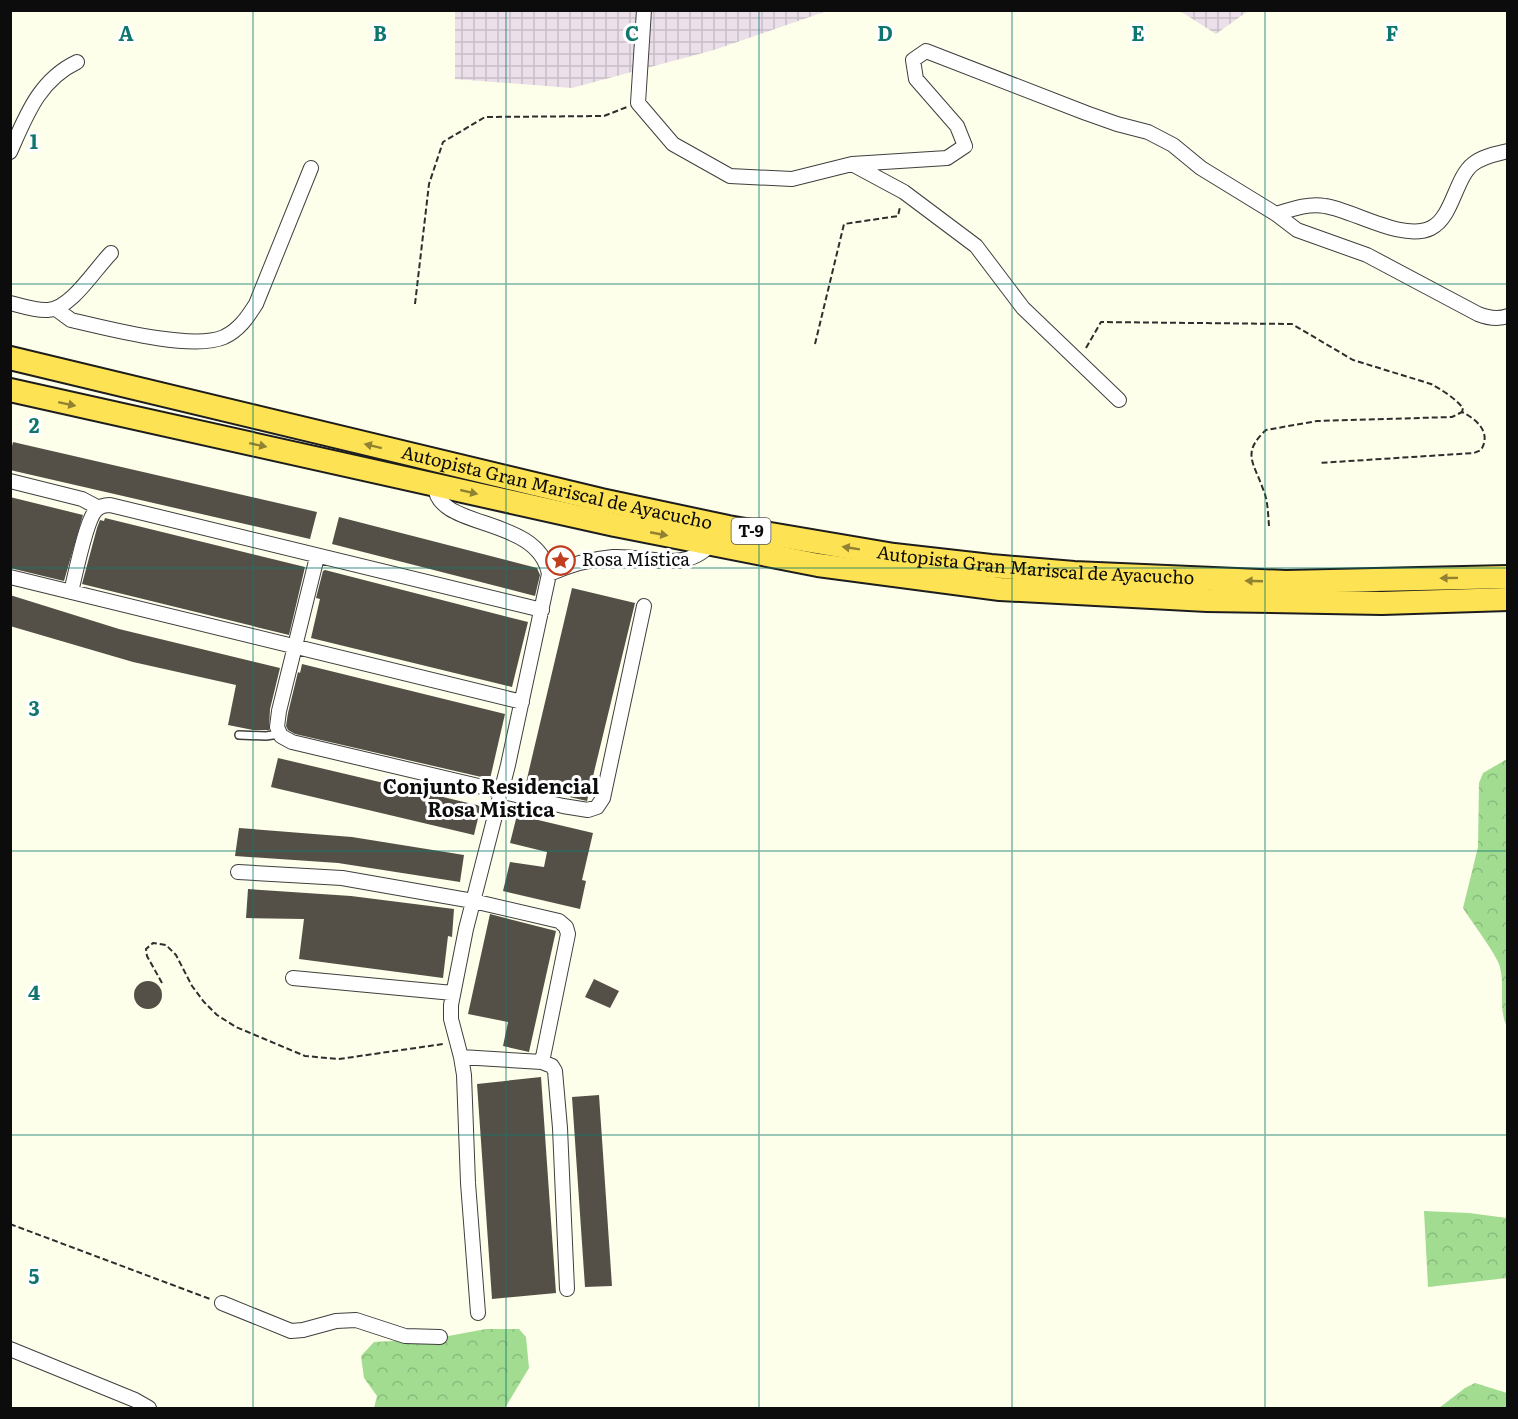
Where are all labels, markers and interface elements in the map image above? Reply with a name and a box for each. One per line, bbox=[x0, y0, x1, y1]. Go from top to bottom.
text: A bbox=[118, 17, 134, 47]
text: B bbox=[373, 17, 387, 47]
text: C bbox=[625, 17, 639, 47]
text: D bbox=[877, 17, 893, 47]
text: E bbox=[1131, 17, 1145, 47]
text: F bbox=[1386, 17, 1399, 47]
text: 1 bbox=[30, 125, 38, 155]
one-way arrow bbox=[58, 399, 77, 409]
text: 2 bbox=[29, 409, 40, 439]
street label: Autopista Gran Mariscal de Ayacucho bbox=[399, 437, 715, 535]
one-way arrow bbox=[364, 440, 382, 450]
one-way arrow bbox=[249, 441, 268, 450]
one-way arrow bbox=[460, 487, 478, 497]
road number: T-9 bbox=[732, 518, 771, 544]
one-way arrow bbox=[650, 530, 669, 539]
street label: Autopista Gran Mariscal de Ayacucho bbox=[875, 537, 1195, 590]
one-way arrow bbox=[841, 543, 860, 552]
place icon: Rosa Mística bbox=[545, 544, 577, 576]
place label: Rosa Mística bbox=[582, 545, 690, 572]
one-way arrow bbox=[1440, 573, 1459, 583]
one-way arrow bbox=[1245, 576, 1264, 585]
text: 3 bbox=[28, 692, 40, 722]
district label: Conjunto Residencial Rosa Mistica bbox=[383, 770, 599, 823]
text: 4 bbox=[28, 976, 40, 1006]
text: 5 bbox=[29, 1260, 40, 1290]

